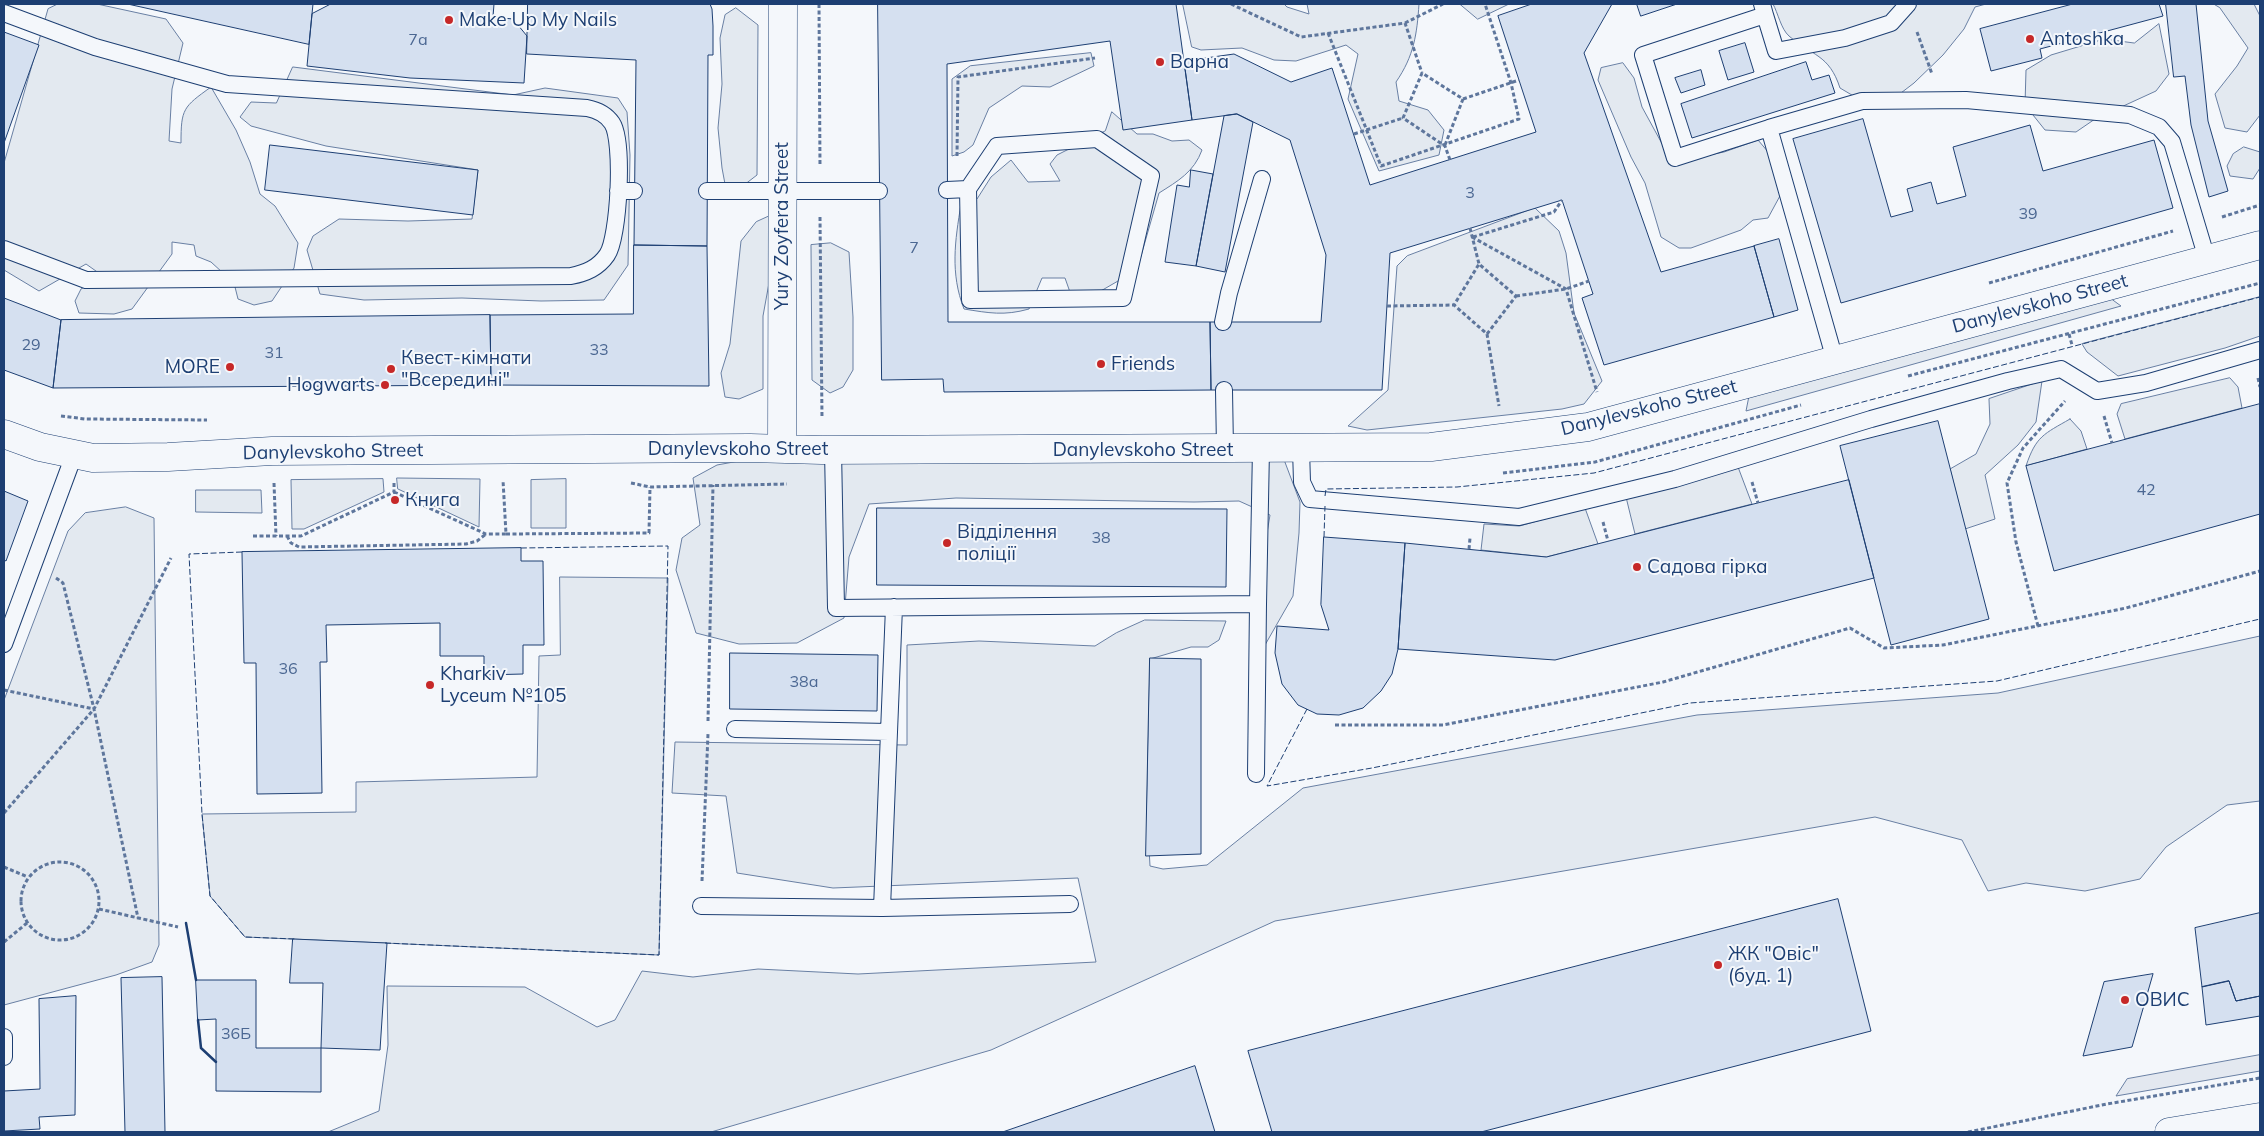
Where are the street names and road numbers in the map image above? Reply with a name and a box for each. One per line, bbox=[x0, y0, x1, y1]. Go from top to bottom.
street label: Yury Zoyfera Street bbox=[771, 142, 793, 310]
street label: Danylevskoho Street bbox=[1950, 270, 2130, 338]
street label: Danylevskoho Street bbox=[1559, 375, 1739, 441]
street label: Danylevskoho Street bbox=[648, 438, 828, 460]
street label: Danylevskoho Street bbox=[242, 439, 424, 465]
street label: Danylevskoho Street bbox=[1053, 439, 1233, 461]

